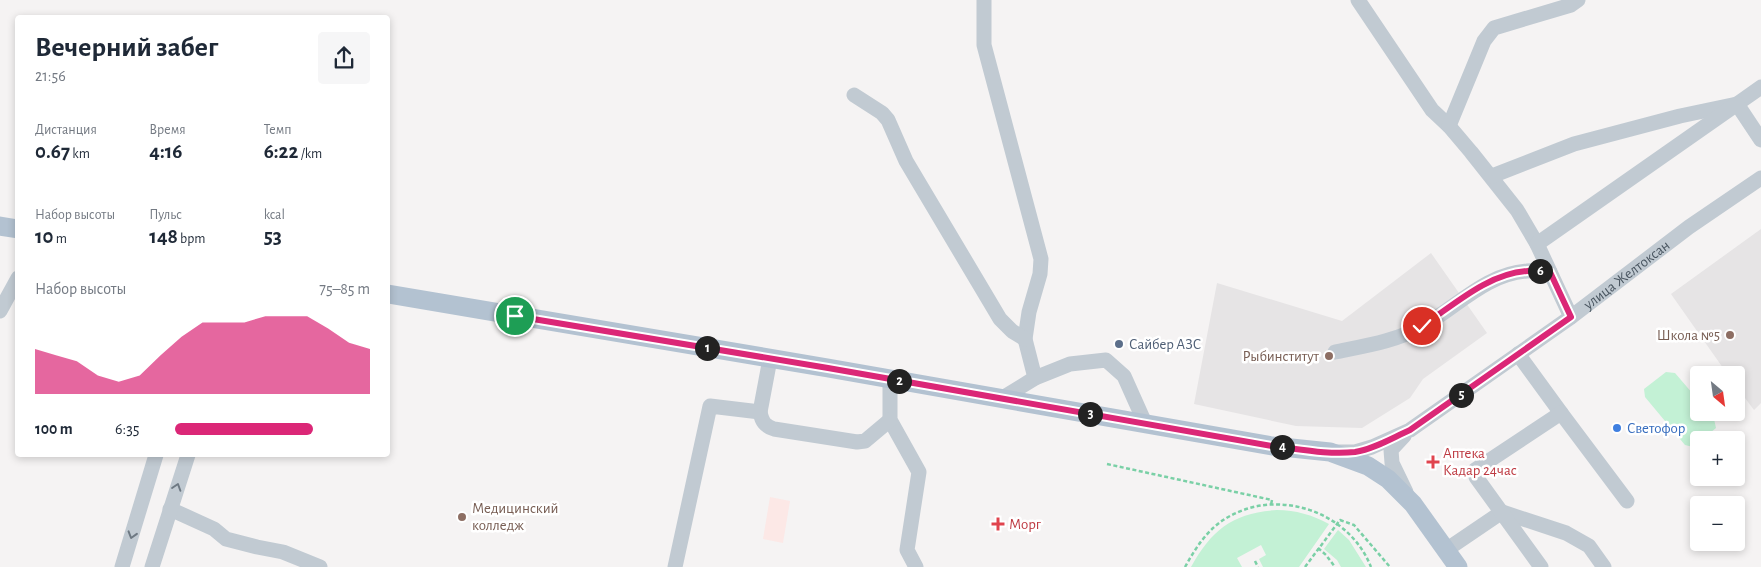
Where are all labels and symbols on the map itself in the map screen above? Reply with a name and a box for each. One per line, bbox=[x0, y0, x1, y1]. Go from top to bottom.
street label: улица Желтоксан bbox=[1580, 237, 1672, 313]
pin: 6 bbox=[1528, 258, 1552, 284]
pin bbox=[494, 295, 536, 337]
pin bbox=[1401, 305, 1443, 347]
place label: Школа №5 bbox=[1657, 328, 1720, 343]
marker: Школа №5 bbox=[1724, 329, 1736, 341]
pin: 1 bbox=[694, 336, 720, 360]
place label: Сайбер АЗС bbox=[1129, 337, 1201, 352]
marker: Сайбер АЗС bbox=[1113, 338, 1125, 350]
place label: Рыбинститут bbox=[1243, 349, 1320, 364]
marker: Рыбинститут bbox=[1323, 350, 1335, 362]
north arrow bbox=[1690, 366, 1745, 421]
pin: 2 bbox=[886, 368, 912, 394]
pin: 5 bbox=[1448, 382, 1474, 408]
pin: 3 bbox=[1078, 402, 1102, 426]
place label: Светофор bbox=[1627, 421, 1686, 436]
marker: Светофор bbox=[1611, 422, 1623, 434]
pin: 4 bbox=[1270, 434, 1294, 460]
place label: Аптека Кадар 24час bbox=[1443, 446, 1517, 478]
marker: Аптека Кадар 24час bbox=[1427, 456, 1439, 468]
one-way arrow bbox=[172, 483, 182, 492]
place label: Медицинский колледж bbox=[472, 501, 558, 533]
marker: Медицинский колледж bbox=[456, 511, 468, 523]
marker: Морг bbox=[991, 517, 1005, 531]
place label: Морг bbox=[1009, 517, 1042, 532]
one-way arrow bbox=[127, 530, 137, 539]

